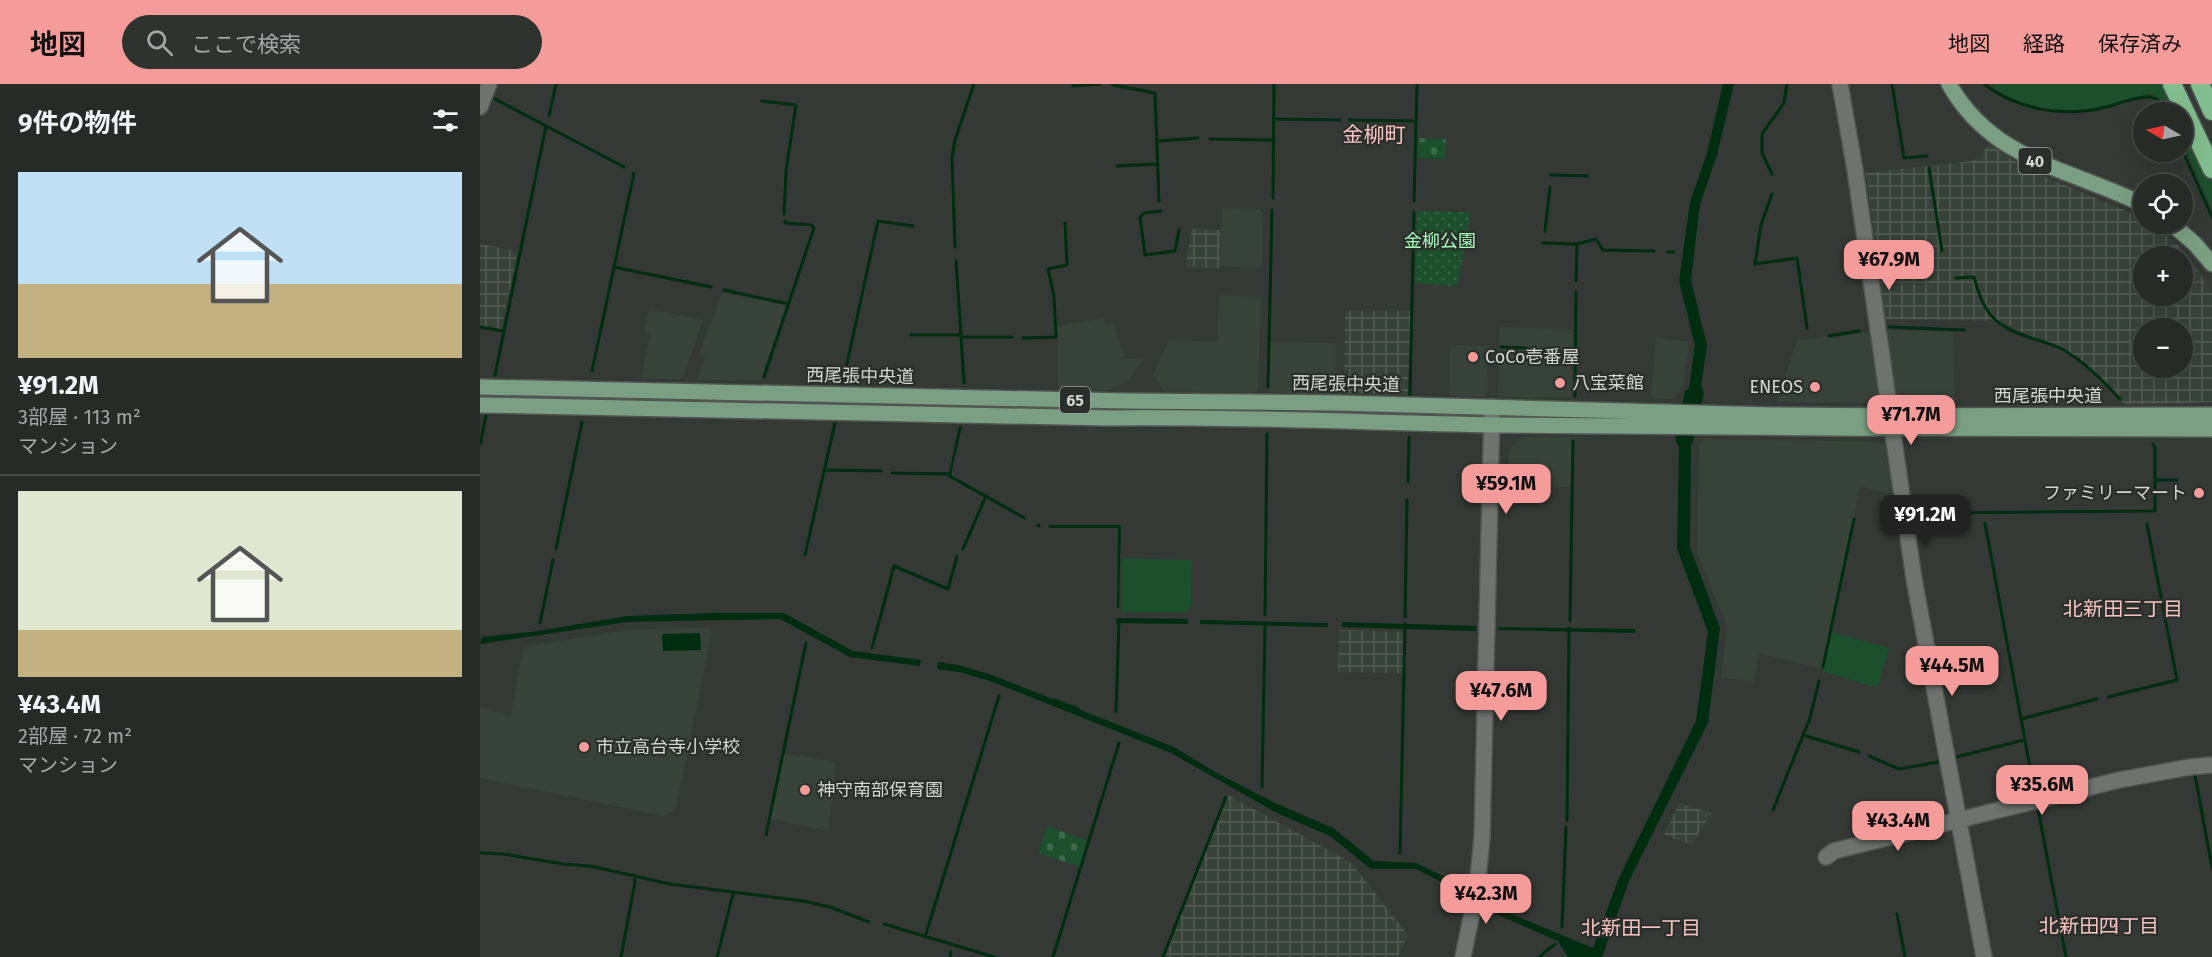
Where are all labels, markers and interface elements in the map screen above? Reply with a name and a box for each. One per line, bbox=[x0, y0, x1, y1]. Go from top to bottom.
search box bbox=[122, 15, 542, 69]
icon: search bbox=[143, 26, 176, 59]
text: 地図 bbox=[30, 28, 86, 61]
text: ここで検索 bbox=[191, 31, 301, 58]
text: 地図 bbox=[1948, 31, 1990, 57]
text: 経路 bbox=[2023, 31, 2065, 57]
text: 保存済み bbox=[2098, 31, 2182, 57]
north arrow bbox=[2133, 102, 2193, 162]
map controls bbox=[2133, 102, 2193, 378]
icon: filters bbox=[429, 104, 462, 137]
text: 9件の物件 bbox=[18, 108, 137, 139]
district label: 金柳町 bbox=[1343, 122, 1406, 148]
road number: 40 bbox=[2018, 148, 2052, 174]
button: locate bbox=[2133, 174, 2193, 234]
icon: home bbox=[186, 211, 294, 319]
park label: 金柳公園 bbox=[1404, 230, 1476, 252]
pin: ¥67.9M bbox=[1840, 240, 1938, 291]
button: + bbox=[2133, 246, 2193, 306]
text: ¥67.9M bbox=[1858, 247, 1920, 271]
button: − bbox=[2133, 318, 2193, 378]
place label: CoCo壱番屋 bbox=[1485, 346, 1579, 368]
marker: CoCo壱番屋 bbox=[1466, 350, 1480, 364]
street label: 西尾張中央道 bbox=[806, 364, 914, 388]
text: ¥91.2M bbox=[18, 370, 99, 401]
street label: 西尾張中央道 bbox=[1292, 372, 1400, 396]
place label: 八宝菜館 bbox=[1572, 372, 1644, 394]
marker: 八宝菜館 bbox=[1553, 376, 1567, 390]
place label: ENEOS bbox=[1749, 376, 1803, 398]
marker: ENEOS bbox=[1808, 380, 1822, 394]
street label: 西尾張中央道 bbox=[1994, 385, 2102, 407]
road number: 65 bbox=[1060, 387, 1090, 413]
pin: ¥71.7M bbox=[1862, 395, 1960, 446]
text: ¥71.7M bbox=[1881, 402, 1941, 426]
text: 3部屋 · 113 m² bbox=[18, 405, 141, 429]
text: マンション bbox=[18, 434, 118, 458]
pin: ¥59.1M bbox=[1457, 464, 1555, 515]
text: ¥59.1M bbox=[1476, 471, 1536, 495]
place label: ファミリーマート bbox=[2043, 482, 2187, 504]
marker: ファミリーマート bbox=[2192, 486, 2206, 500]
pin: ¥91.2M bbox=[1876, 495, 1974, 546]
text: ¥91.2M bbox=[1894, 502, 1956, 526]
icon: home bbox=[186, 530, 294, 638]
district label: 北新田三丁目 bbox=[2063, 597, 2183, 621]
pin: ¥44.5M bbox=[1903, 646, 2001, 697]
text: ¥44.5M bbox=[1920, 653, 1985, 677]
pin: ¥47.6M bbox=[1452, 671, 1550, 722]
text: ¥47.6M bbox=[1470, 678, 1532, 702]
text: ¥43.4M bbox=[18, 689, 101, 720]
text: 2部屋 · 72 m² bbox=[18, 724, 132, 748]
place label: 市立高台寺小学校 bbox=[596, 736, 740, 758]
marker: 市立高台寺小学校 bbox=[577, 740, 591, 754]
text: マンション bbox=[18, 753, 118, 777]
pin: ¥35.6M bbox=[1993, 765, 2091, 816]
text: ¥35.6M bbox=[2010, 772, 2074, 796]
place label: 神守南部保育園 bbox=[817, 779, 943, 801]
marker: 神守南部保育園 bbox=[798, 783, 812, 797]
pin: ¥43.4M bbox=[1849, 801, 1947, 852]
text: ¥43.4M bbox=[1866, 808, 1930, 832]
pin: ¥42.3M bbox=[1437, 874, 1535, 925]
text: ¥42.3M bbox=[1454, 881, 1518, 905]
district label: 北新田四丁目 bbox=[2039, 914, 2159, 938]
district label: 北新田一丁目 bbox=[1581, 916, 1701, 940]

